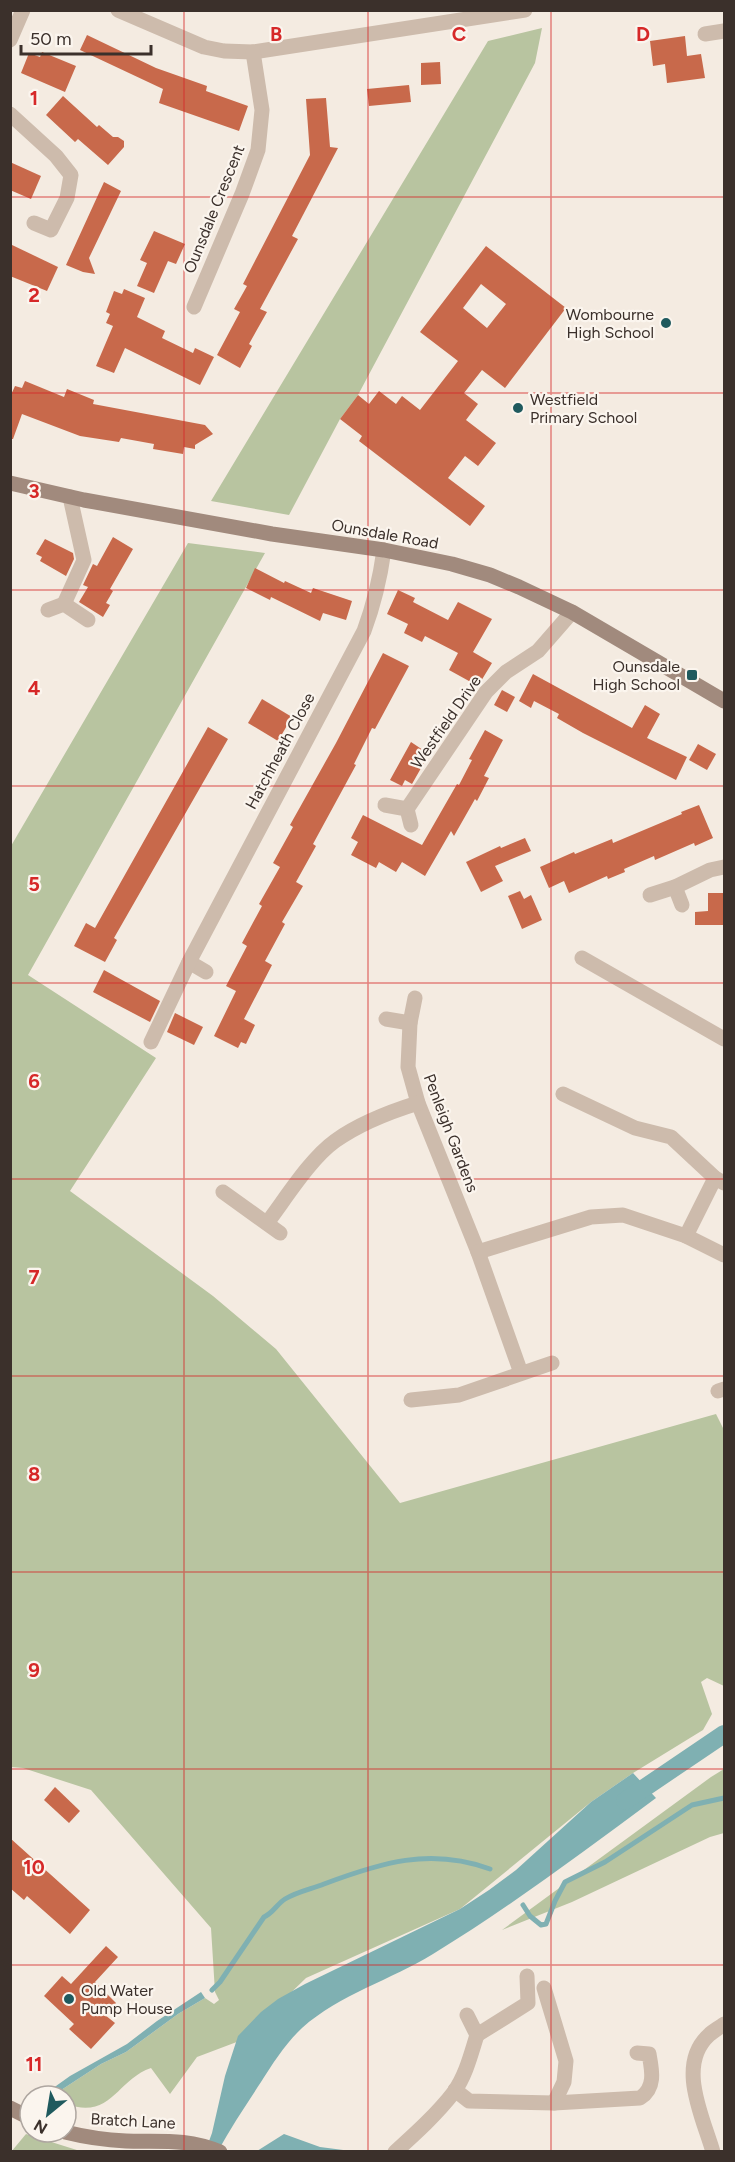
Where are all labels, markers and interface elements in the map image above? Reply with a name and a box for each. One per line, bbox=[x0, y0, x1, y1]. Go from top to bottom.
scale bar bbox=[21, 18, 152, 56]
text: B bbox=[270, 22, 282, 46]
text: C bbox=[452, 22, 466, 46]
text: D bbox=[636, 22, 650, 46]
text: 50 m bbox=[30, 28, 72, 50]
text: 1 bbox=[30, 86, 38, 110]
street label: Ounsdale Crescent bbox=[180, 142, 248, 276]
text: 2 bbox=[28, 283, 40, 307]
place label: Wombourne High School bbox=[566, 305, 654, 342]
marker: Wombourne High School bbox=[659, 316, 673, 330]
place label: Westfield Primary School bbox=[530, 390, 637, 427]
marker: Westfield Primary School bbox=[511, 401, 525, 415]
text: 3 bbox=[28, 479, 40, 503]
street label: Ounsdale Road bbox=[330, 515, 440, 553]
place label: Ounsdale High School bbox=[593, 657, 680, 694]
marker: Ounsdale High School bbox=[685, 668, 699, 682]
street label: Westfield Drive bbox=[407, 672, 485, 772]
text: 4 bbox=[28, 676, 41, 700]
street label: Hatchheath Close bbox=[241, 689, 319, 812]
text: 5 bbox=[28, 872, 40, 896]
text: 6 bbox=[28, 1069, 40, 1093]
street label: Penleigh Gardens bbox=[420, 1071, 482, 1195]
text: 7 bbox=[28, 1265, 40, 1289]
text: 8 bbox=[28, 1462, 40, 1486]
text: 9 bbox=[28, 1658, 40, 1682]
text: 10 bbox=[23, 1855, 45, 1879]
place label: Old Water Pump House bbox=[81, 1981, 173, 2018]
marker: Old Water Pump House bbox=[62, 1992, 76, 2006]
text: 11 bbox=[26, 2052, 42, 2076]
north arrow bbox=[18, 2084, 78, 2144]
street label: Bratch Lane bbox=[90, 2109, 176, 2133]
text: N bbox=[31, 2115, 51, 2138]

